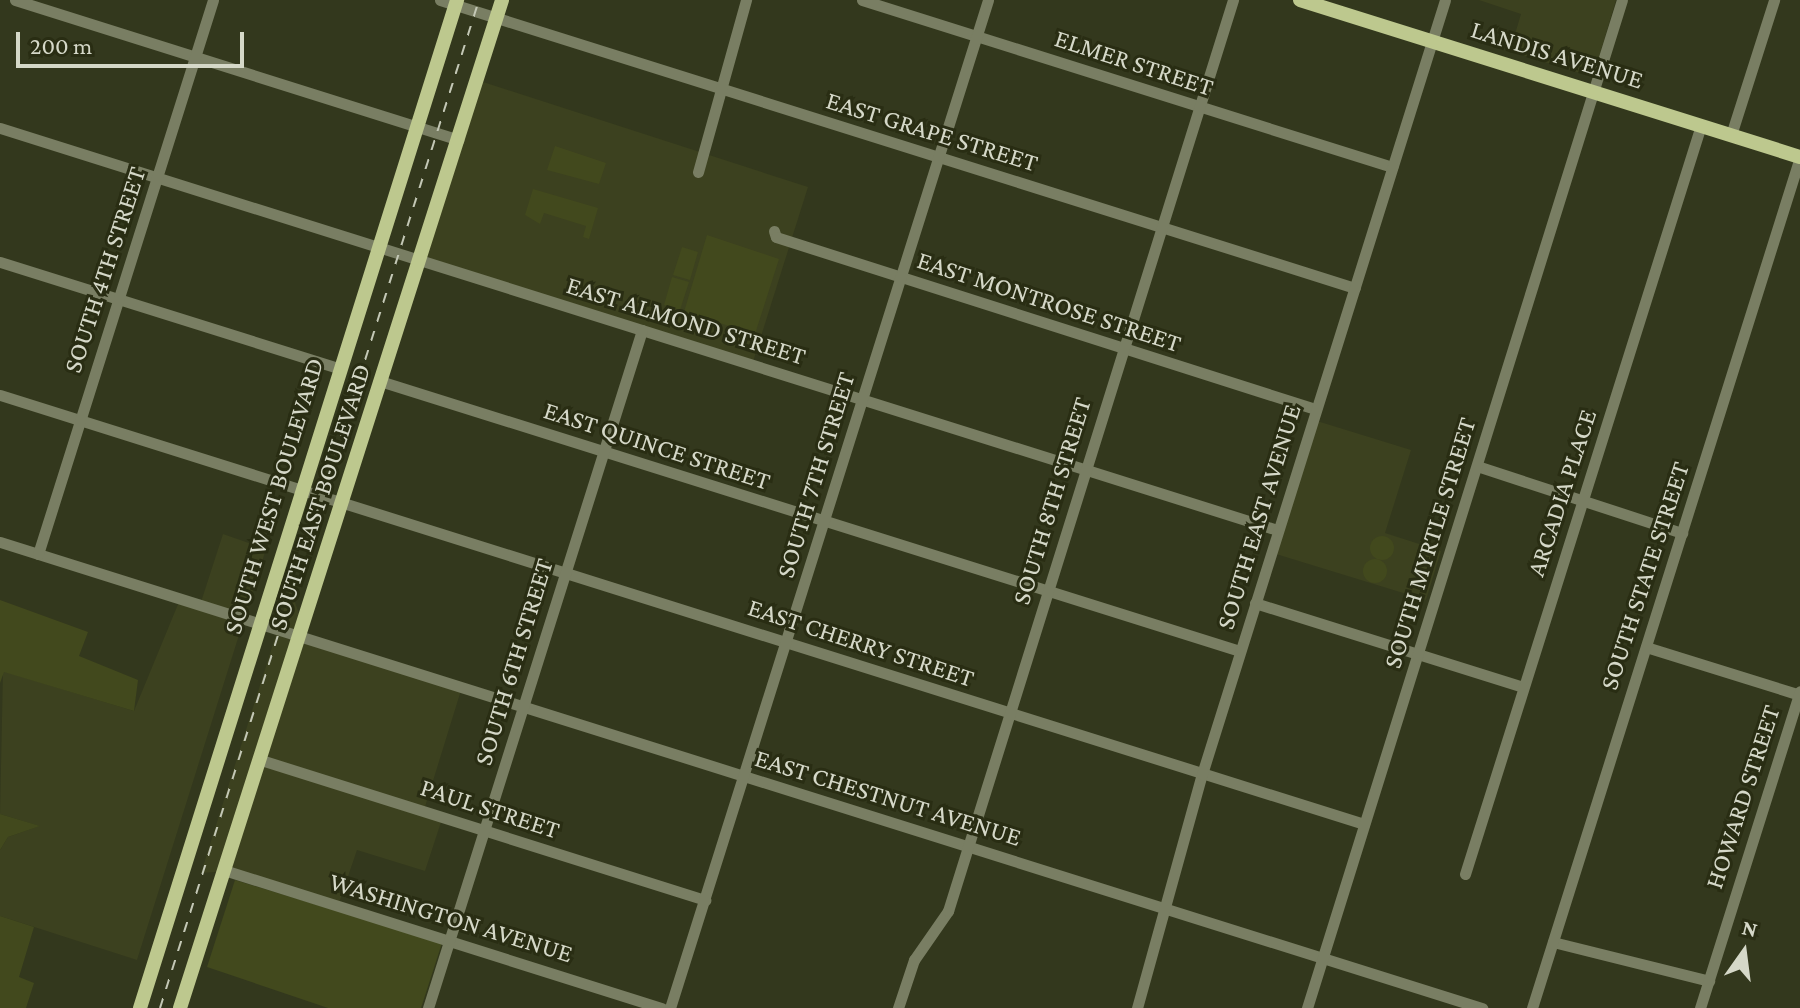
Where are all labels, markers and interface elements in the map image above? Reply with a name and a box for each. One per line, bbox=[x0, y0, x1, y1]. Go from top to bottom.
street label: LANDIS AVENUE bbox=[1467, 14, 1647, 96]
scale bar bbox=[20, 16, 248, 66]
street label: ELMER STREET bbox=[1051, 23, 1217, 103]
text: 200 m bbox=[30, 32, 92, 59]
street label: EAST GRAPE STREET bbox=[822, 85, 1042, 179]
street label: SOUTH 4TH STREET bbox=[57, 163, 153, 377]
street label: EAST MONTROSE STREET bbox=[913, 245, 1185, 359]
street label: EAST ALMOND STREET bbox=[562, 270, 810, 372]
street label: SOUTH WEST BOULEVARD bbox=[217, 354, 331, 638]
street label: SOUTH EAST BOULEVARD bbox=[262, 360, 378, 634]
street label: SOUTH 7TH STREET bbox=[770, 368, 862, 582]
street label: SOUTH 8TH STREET bbox=[1006, 393, 1098, 609]
street label: EAST QUINCE STREET bbox=[540, 395, 774, 497]
street label: SOUTH EAST AVENUE bbox=[1210, 401, 1308, 633]
street label: ARCADIA PLACE bbox=[1520, 406, 1604, 580]
street label: SOUTH MYRTLE STREET bbox=[1377, 414, 1483, 672]
street label: SOUTH STATE STREET bbox=[1593, 458, 1697, 694]
street label: SOUTH 6TH STREET bbox=[468, 555, 560, 769]
street label: EAST CHERRY STREET bbox=[744, 592, 978, 694]
street label: HOWARD STREET bbox=[1699, 701, 1787, 893]
street label: EAST CHESTNUT AVENUE bbox=[751, 743, 1025, 853]
street label: PAUL STREET bbox=[417, 772, 563, 846]
street label: WASHINGTON AVENUE bbox=[326, 866, 576, 970]
north arrow bbox=[1704, 912, 1784, 992]
text: N bbox=[1740, 914, 1760, 942]

